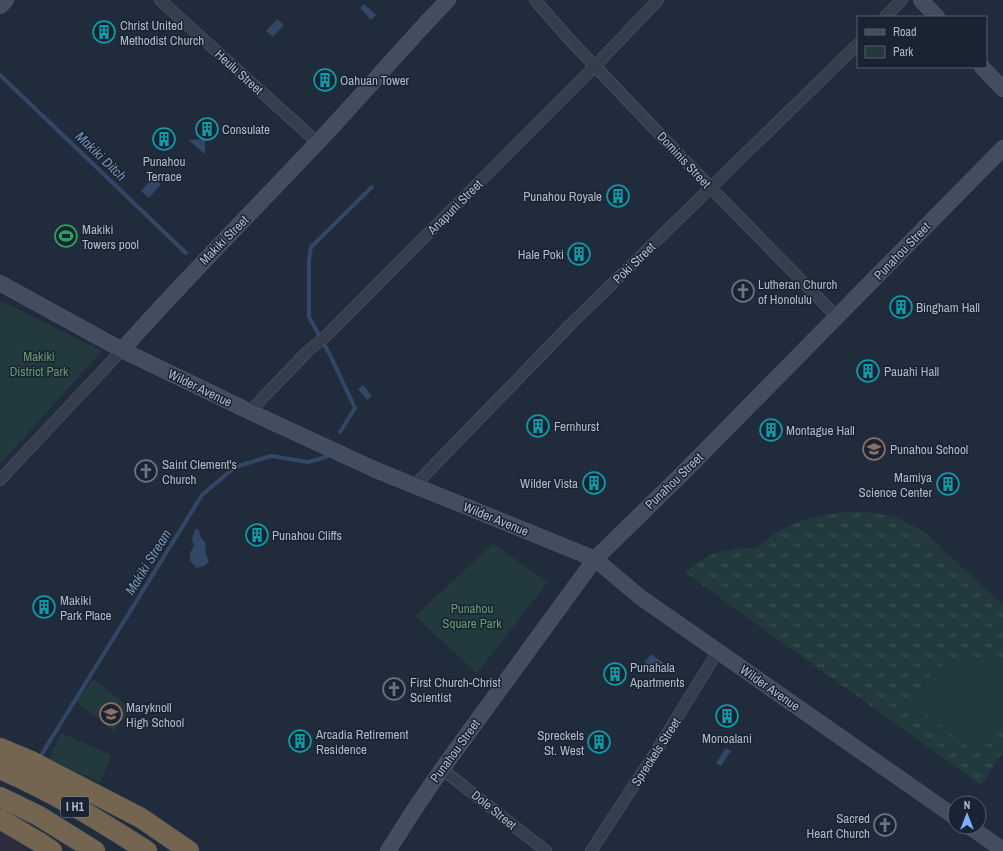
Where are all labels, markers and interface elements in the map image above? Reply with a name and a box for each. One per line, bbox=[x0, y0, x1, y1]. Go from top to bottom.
legend bbox=[857, 16, 987, 68]
place label: Christ United Methodist Church bbox=[120, 17, 204, 49]
building icon: Christ United Methodist Church bbox=[91, 19, 117, 45]
text: Road bbox=[893, 24, 917, 40]
text: Park bbox=[893, 44, 913, 60]
street label: Heulu Street bbox=[211, 46, 267, 98]
building icon: Oahuan Tower bbox=[312, 67, 338, 93]
place label: Oahuan Tower bbox=[340, 72, 410, 89]
building icon: Consulate bbox=[194, 116, 220, 142]
place label: Consulate bbox=[222, 121, 270, 138]
building icon: Punahou Terrace bbox=[151, 126, 177, 152]
water label: Makiki Ditch bbox=[72, 127, 130, 185]
street label: Dominis Street bbox=[654, 128, 714, 192]
place label: Punahou Terrace bbox=[143, 153, 185, 185]
street label: Anapuni Street bbox=[423, 176, 486, 239]
building icon: Punahou Royale bbox=[605, 183, 631, 209]
place label: Punahou Royale bbox=[523, 188, 602, 205]
street label: Makiki Street bbox=[196, 212, 252, 268]
street label: Punahou Street bbox=[870, 218, 934, 284]
place label: Makiki Towers pool bbox=[82, 221, 139, 253]
sports icon: Makiki Towers pool bbox=[53, 223, 79, 249]
street label: Poki Street bbox=[609, 239, 659, 287]
building icon: Hale Poki bbox=[566, 241, 592, 267]
place label: Hale Poki bbox=[518, 246, 564, 263]
place label: Lutheran Church of Honolulu bbox=[758, 276, 837, 308]
church icon: Lutheran Church of Honolulu bbox=[730, 278, 756, 304]
building icon: Bingham Hall bbox=[888, 294, 914, 320]
place label: Bingham Hall bbox=[916, 299, 980, 316]
park label: Makiki District Park bbox=[10, 348, 69, 380]
building icon: Pauahi Hall bbox=[855, 358, 881, 384]
place label: Pauahi Hall bbox=[884, 363, 939, 380]
street label: Wilder Avenue bbox=[165, 365, 235, 411]
building icon: Fernhurst bbox=[525, 413, 551, 439]
building icon: Montague Hall bbox=[758, 417, 784, 443]
place label: Fernhurst bbox=[554, 418, 599, 435]
place label: Montague Hall bbox=[786, 422, 855, 439]
school or university icon: Punahou School bbox=[861, 436, 887, 462]
place label: Punahou School bbox=[890, 441, 968, 458]
street label: Punahou Street bbox=[641, 449, 707, 513]
place label: Saint Clement's Church bbox=[162, 456, 237, 488]
church icon: Saint Clement's Church bbox=[133, 458, 159, 484]
place label: Mamiya Science Center bbox=[859, 469, 932, 501]
building icon: Wilder Vista bbox=[581, 470, 607, 496]
building icon: Mamiya Science Center bbox=[935, 471, 961, 497]
place label: Wilder Vista bbox=[520, 475, 578, 492]
street label: Wilder Avenue bbox=[461, 498, 531, 540]
building icon: Punahou Cliffs bbox=[244, 522, 270, 548]
water label: Makiki Stream bbox=[121, 526, 175, 598]
place label: Punahou Cliffs bbox=[272, 527, 342, 544]
place label: Makiki Park Place bbox=[60, 592, 112, 624]
building icon: Makiki Park Place bbox=[31, 594, 57, 620]
park label: Punahou Square Park bbox=[442, 600, 502, 632]
place label: Punahala Apartments bbox=[629, 659, 685, 691]
building icon: Punahala Apartments bbox=[602, 661, 628, 687]
street label: Wilder Avenue bbox=[737, 661, 803, 715]
place label: First Church-Christ Scientist bbox=[410, 674, 501, 706]
church icon: First Church-Christ Scientist bbox=[381, 676, 407, 702]
place label: Maryknoll High School bbox=[126, 699, 184, 731]
school or university icon: Maryknoll High School bbox=[98, 701, 124, 727]
building icon: Monoalani bbox=[714, 703, 740, 729]
street label: Spreckels Street bbox=[628, 715, 684, 789]
street label: Punahou Street bbox=[426, 716, 484, 786]
place label: Arcadia Retirement Residence bbox=[315, 726, 408, 758]
place label: Spreckels St. West bbox=[537, 727, 584, 759]
building icon: Arcadia Retirement Residence bbox=[287, 728, 313, 754]
building icon: Spreckels St. West bbox=[586, 729, 612, 755]
place label: Monoalani bbox=[702, 730, 752, 747]
street label: Dole Street bbox=[468, 787, 520, 833]
north arrow bbox=[947, 795, 987, 835]
road number: I H1 bbox=[61, 797, 89, 817]
text: N bbox=[964, 798, 970, 812]
place label: Sacred Heart Church bbox=[807, 810, 870, 842]
church icon: Sacred Heart Church bbox=[872, 812, 898, 838]

